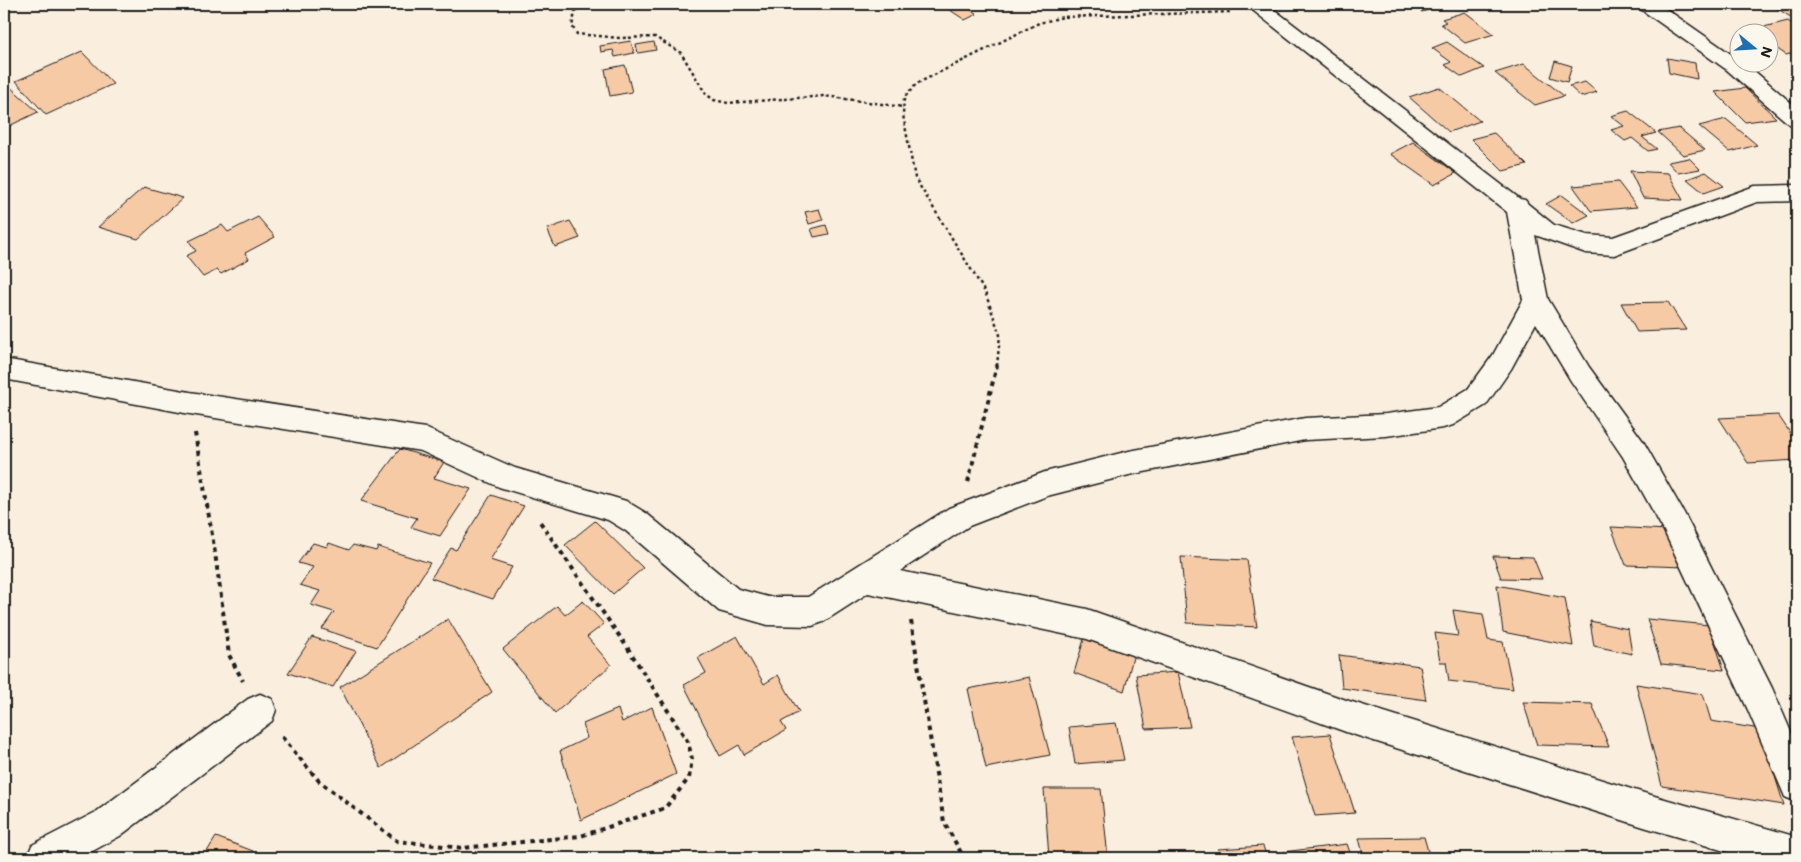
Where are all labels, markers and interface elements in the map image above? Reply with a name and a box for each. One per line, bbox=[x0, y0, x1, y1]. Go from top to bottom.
north arrow bbox=[1728, 22, 1778, 72]
text: N bbox=[1756, 44, 1778, 60]

